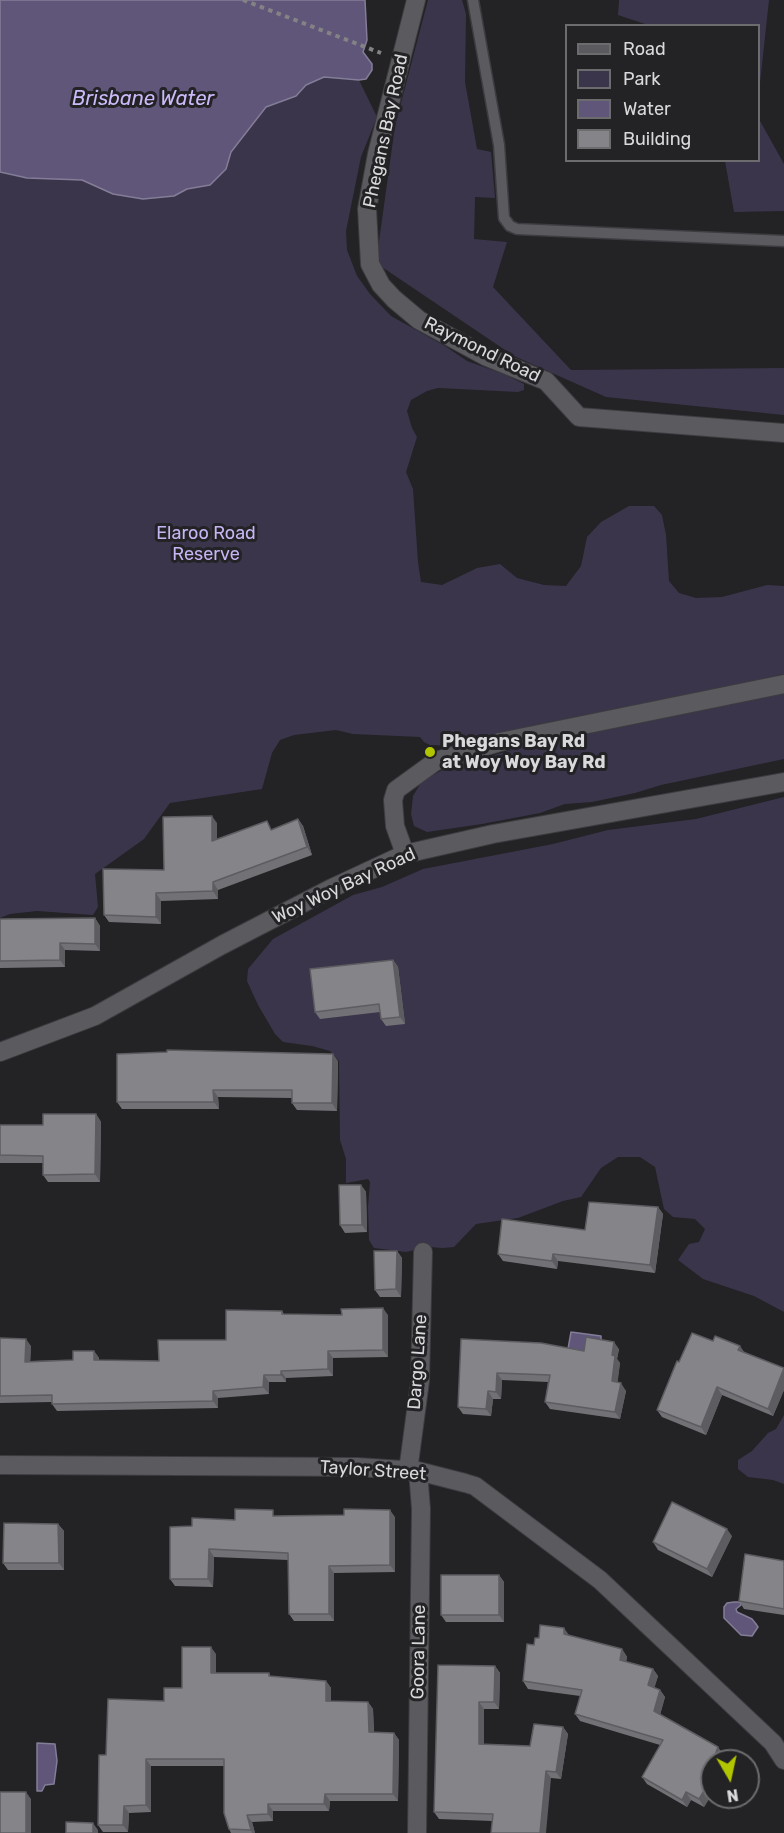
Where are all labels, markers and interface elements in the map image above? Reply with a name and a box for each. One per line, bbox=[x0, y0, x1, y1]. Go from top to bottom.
legend bbox=[565, 24, 760, 162]
text: Road bbox=[623, 38, 666, 60]
street label: Phegans Bay Road bbox=[359, 52, 413, 210]
text: Park bbox=[623, 68, 660, 90]
water label: Brisbane Water bbox=[72, 87, 214, 111]
text: Water bbox=[623, 98, 671, 120]
text: Building bbox=[623, 128, 691, 150]
street label: Raymond Road bbox=[420, 313, 544, 387]
park label: Elaroo Road Reserve bbox=[156, 523, 256, 566]
place label: Phegans Bay Rd at Woy Woy Bay Rd bbox=[442, 731, 606, 774]
marker: Phegans Bay Rd at Woy Woy Bay Rd bbox=[423, 745, 437, 759]
street label: Woy Woy Bay Road bbox=[269, 843, 419, 929]
street label: Dargo Lane bbox=[404, 1314, 432, 1410]
street label: Taylor Street bbox=[319, 1457, 427, 1485]
street label: Goora Lane bbox=[407, 1604, 431, 1700]
north arrow bbox=[700, 1749, 760, 1809]
text: N bbox=[725, 1785, 740, 1806]

